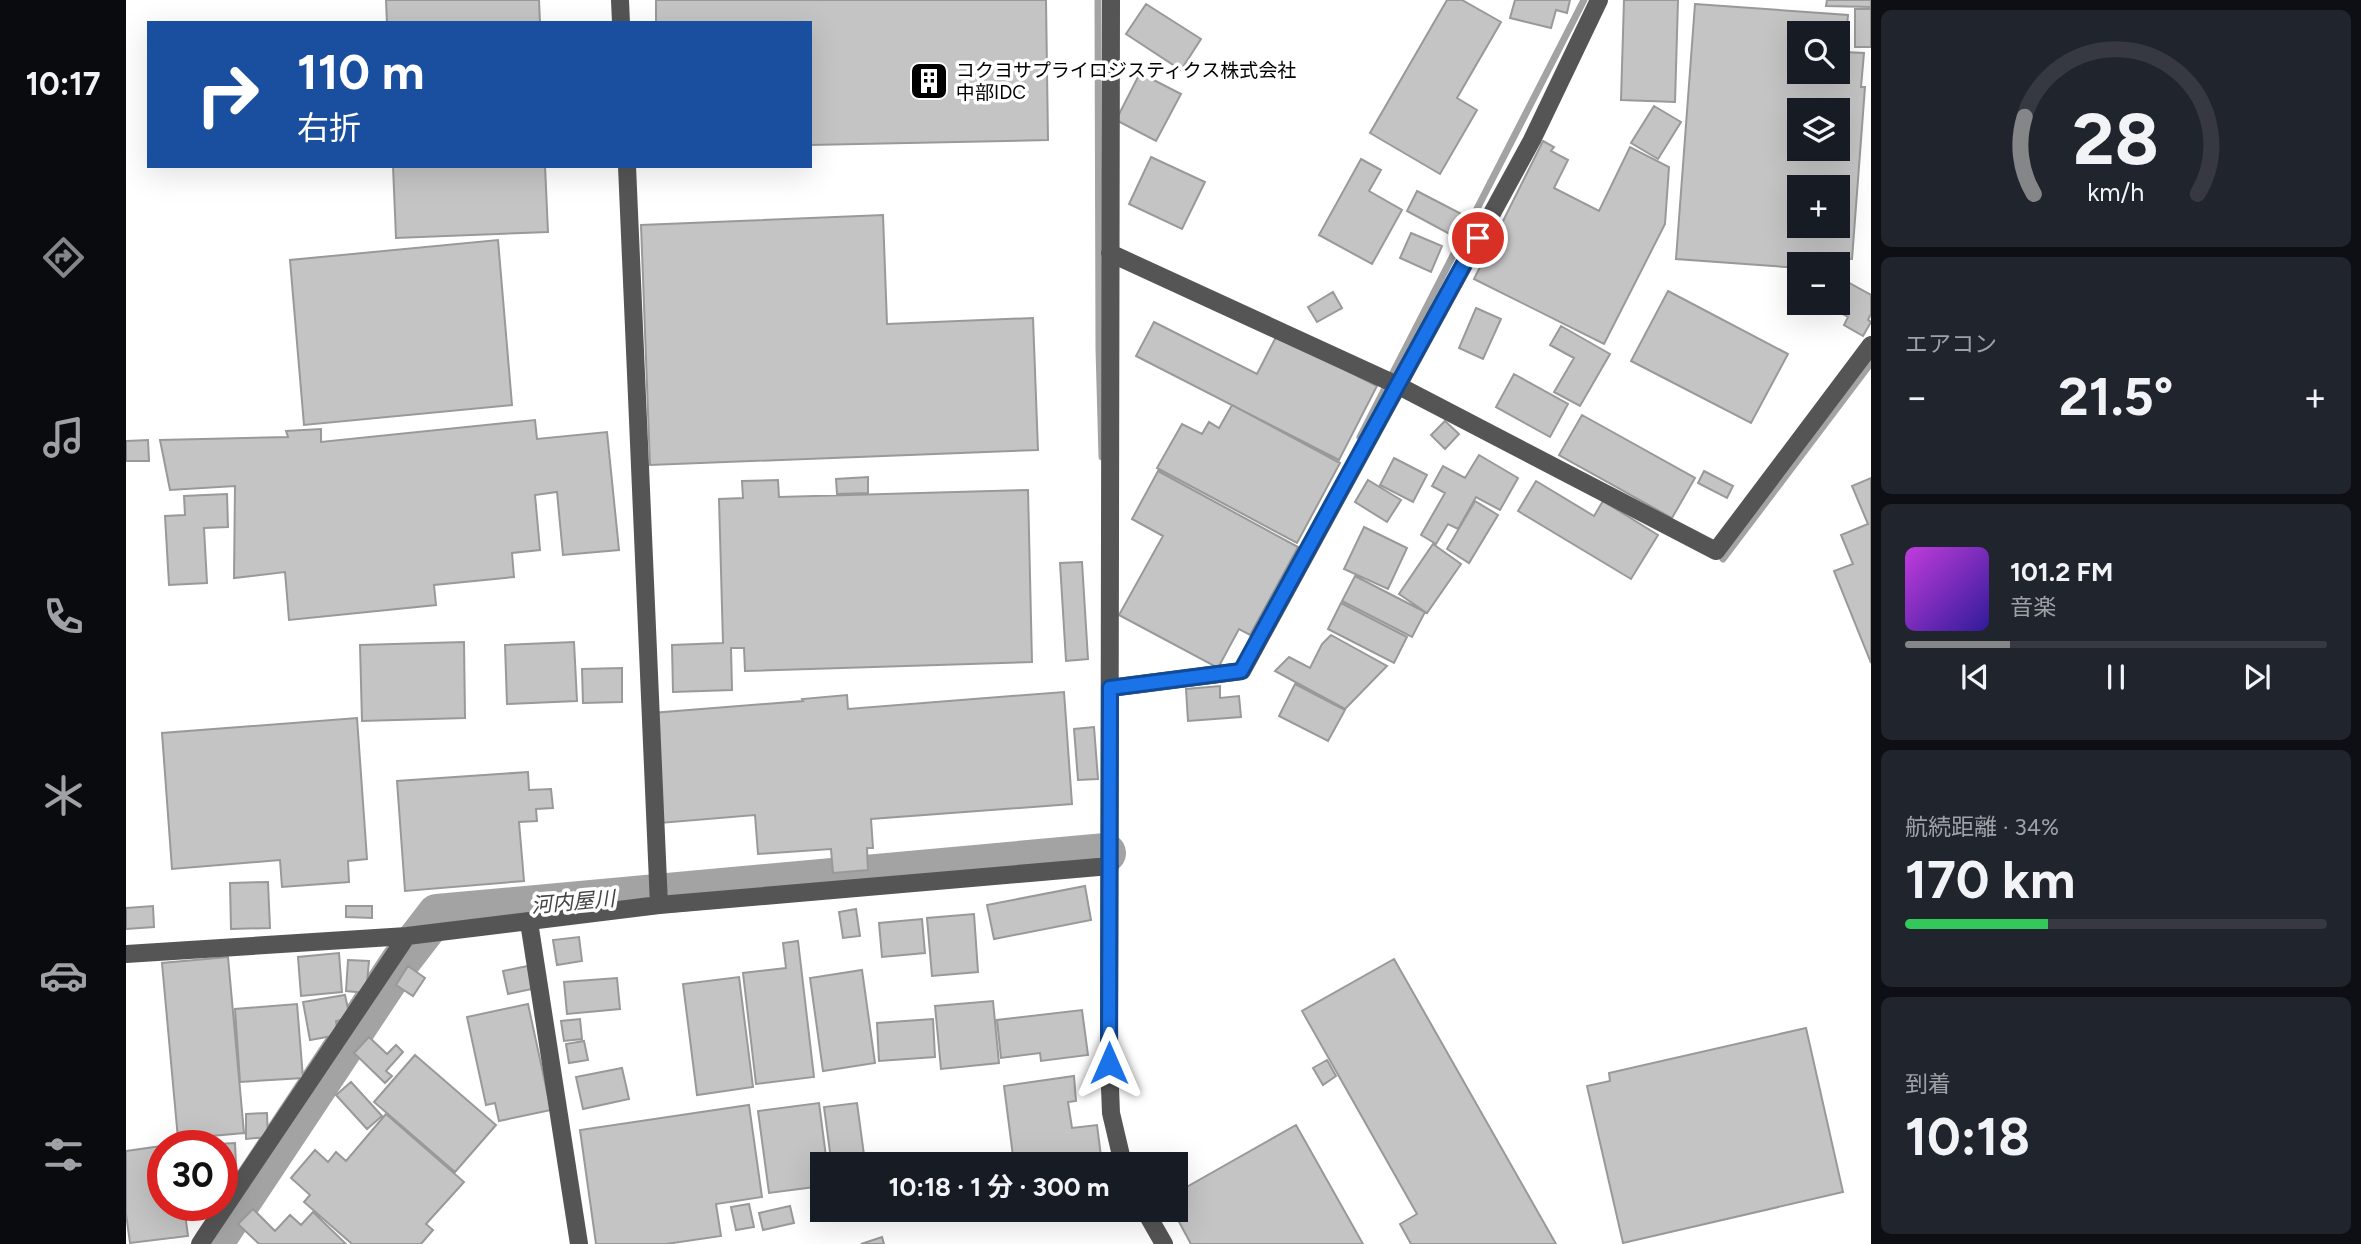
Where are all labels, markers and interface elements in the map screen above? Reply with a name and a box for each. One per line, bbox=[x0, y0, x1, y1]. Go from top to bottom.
map controls bbox=[1787, 21, 1850, 315]
button: search bbox=[1787, 21, 1850, 84]
text: 110 m bbox=[297, 42, 425, 101]
icon: right bbox=[182, 49, 273, 140]
place label: コクヨサプライロジスティクス株式会社 中部IDC bbox=[956, 59, 1296, 104]
building icon: コクヨサプライロジスティクス株式会社 中部IDC bbox=[908, 60, 950, 102]
text: 10:17 bbox=[25, 65, 101, 103]
text: 28 bbox=[2073, 96, 2159, 183]
button: layers bbox=[1787, 98, 1850, 161]
text: 右折 bbox=[297, 109, 361, 147]
button: + bbox=[1787, 175, 1850, 238]
text: km/h bbox=[2087, 177, 2145, 207]
pin bbox=[1448, 208, 1508, 268]
icon: arrive bbox=[1459, 219, 1497, 257]
icon: directions bbox=[39, 233, 88, 282]
button: − bbox=[1787, 252, 1850, 315]
text: エアコン bbox=[1905, 330, 1997, 358]
text: 21.5° bbox=[2059, 366, 2173, 428]
text: − bbox=[1905, 374, 1929, 420]
text: + bbox=[2303, 374, 2327, 420]
icon: music bbox=[39, 413, 88, 462]
text: 101.2 FM bbox=[2010, 556, 2113, 588]
icon: phone bbox=[39, 592, 88, 641]
text: 音楽 bbox=[2010, 593, 2056, 621]
icon: previous bbox=[1956, 658, 1994, 696]
icon: pause bbox=[2097, 658, 2135, 696]
icon: next bbox=[2238, 658, 2276, 696]
icon: climate bbox=[39, 771, 88, 820]
text: 航続距離 · 34% bbox=[1905, 813, 2059, 841]
text: 170 km bbox=[1905, 849, 2075, 911]
water label: 河内屋川 bbox=[530, 885, 618, 918]
icon: car bbox=[39, 951, 88, 1000]
position arrow bbox=[1072, 1026, 1146, 1100]
text: 到着 bbox=[1905, 1070, 1951, 1098]
text: 10:18 bbox=[1905, 1106, 2030, 1168]
icon: filters bbox=[39, 1130, 88, 1179]
speed limit sign: 30 bbox=[147, 1130, 238, 1221]
text: 10:18 · 1 分 · 300 m bbox=[889, 1171, 1109, 1203]

